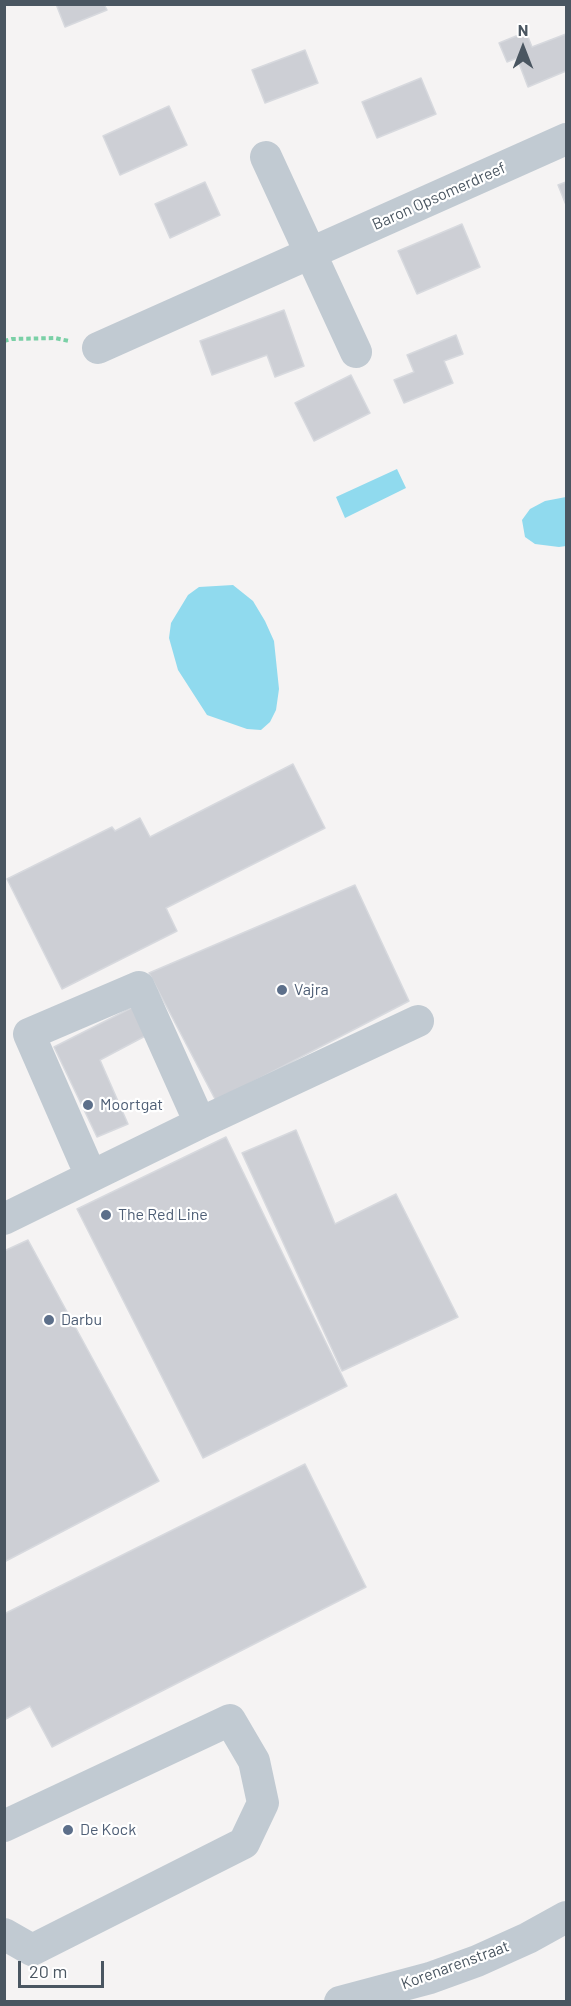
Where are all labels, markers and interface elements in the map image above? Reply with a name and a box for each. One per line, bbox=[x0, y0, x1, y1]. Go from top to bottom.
north arrow bbox=[493, 18, 553, 78]
text: N bbox=[518, 20, 528, 39]
street label: Baron Opsomerdreef bbox=[369, 158, 509, 234]
place label: Vajra bbox=[294, 980, 329, 1000]
marker: Vajra bbox=[275, 983, 289, 997]
place label: Moortgat bbox=[100, 1095, 163, 1115]
marker: Moortgat bbox=[81, 1098, 95, 1112]
place label: The Red Line bbox=[118, 1205, 208, 1225]
marker: The Red Line bbox=[99, 1208, 113, 1222]
place label: Darbu bbox=[61, 1310, 102, 1330]
marker: Darbu bbox=[42, 1313, 56, 1327]
place label: De Kock bbox=[80, 1820, 136, 1840]
marker: De Kock bbox=[61, 1823, 75, 1837]
street label: Korenarenstraat bbox=[398, 1937, 512, 1993]
scale bar bbox=[21, 1949, 106, 1987]
text: 20 m bbox=[29, 1960, 67, 1982]

